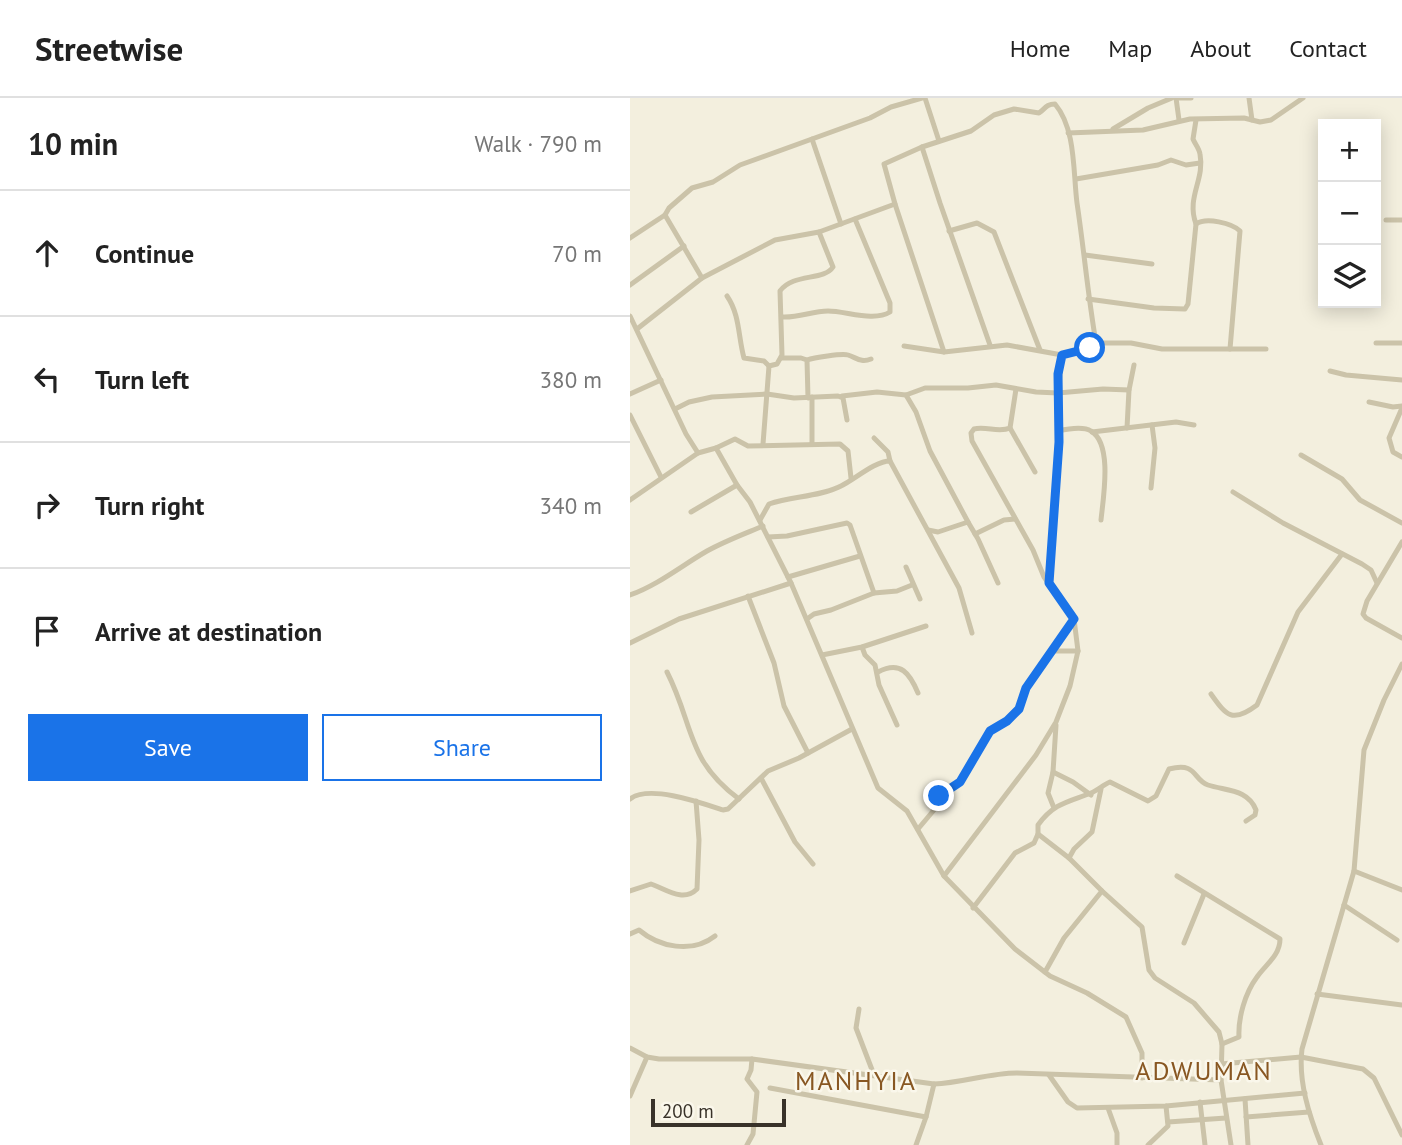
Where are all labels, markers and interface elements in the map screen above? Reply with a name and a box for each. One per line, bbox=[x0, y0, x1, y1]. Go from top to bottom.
text: Streetwise bbox=[35, 27, 183, 70]
text: Home bbox=[1010, 33, 1070, 64]
text: Map bbox=[1108, 33, 1152, 64]
text: About bbox=[1190, 33, 1251, 64]
text: Contact bbox=[1289, 33, 1367, 64]
map controls bbox=[1318, 119, 1381, 308]
button: + bbox=[1318, 119, 1381, 182]
text: 10 min bbox=[28, 124, 118, 163]
text: Walk · 790 m bbox=[475, 129, 602, 158]
button: − bbox=[1318, 182, 1381, 245]
icon: ahead bbox=[28, 234, 66, 272]
text: Continue bbox=[95, 237, 194, 270]
text: 70 m bbox=[552, 239, 602, 268]
button: layers bbox=[1318, 245, 1381, 308]
route start bbox=[1074, 332, 1105, 363]
icon: left bbox=[28, 360, 66, 398]
text: Turn left bbox=[95, 363, 189, 396]
text: 380 m bbox=[540, 365, 602, 394]
icon: right bbox=[28, 486, 66, 524]
text: Turn right bbox=[95, 489, 204, 522]
text: 340 m bbox=[540, 491, 602, 520]
icon: arrive bbox=[28, 612, 66, 650]
text: Arrive at destination bbox=[95, 615, 322, 648]
button: Save bbox=[28, 714, 308, 781]
button: Share bbox=[322, 714, 602, 781]
route end bbox=[923, 780, 954, 811]
district label: ADWUMAN bbox=[1135, 1054, 1273, 1087]
district label: MANHYIA bbox=[795, 1064, 917, 1097]
scale bar bbox=[651, 1096, 786, 1128]
text: 200 m bbox=[662, 1099, 714, 1123]

